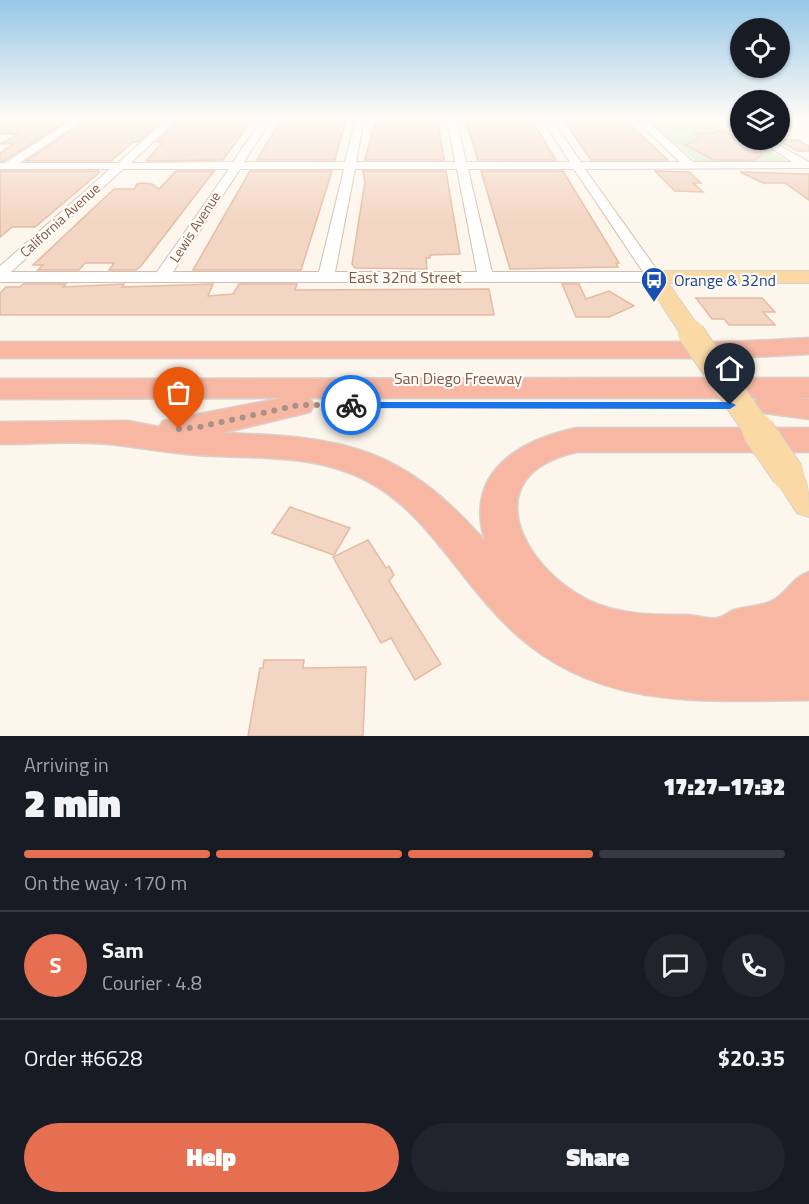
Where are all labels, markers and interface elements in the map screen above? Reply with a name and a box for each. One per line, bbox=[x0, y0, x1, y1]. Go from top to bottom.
map controls bbox=[730, 18, 790, 150]
button: locate bbox=[730, 18, 790, 78]
button: layers bbox=[730, 90, 790, 150]
street label: California Avenue bbox=[15, 178, 105, 262]
street label: Lewis Avenue bbox=[164, 187, 225, 266]
street label: East 32nd Street bbox=[348, 265, 462, 289]
bus stop icon: Orange & 32nd bbox=[639, 265, 669, 303]
place label: Orange & 32nd bbox=[674, 268, 776, 292]
pin bbox=[704, 343, 755, 405]
icon: home bbox=[713, 352, 746, 385]
street label: San Diego Freeway bbox=[394, 366, 522, 390]
pin bbox=[153, 367, 204, 429]
courier bbox=[321, 375, 381, 435]
icon: bag bbox=[162, 376, 195, 409]
icon: bike bbox=[335, 389, 368, 422]
text: Arriving in bbox=[24, 749, 109, 780]
text: 17:27–17:32 bbox=[663, 770, 785, 804]
text: 2 min bbox=[24, 773, 121, 832]
text: On the way · 170 m bbox=[24, 867, 187, 898]
text: Sam bbox=[102, 933, 144, 967]
button: chat bbox=[644, 934, 707, 997]
button: phone bbox=[722, 934, 785, 997]
text: S bbox=[50, 948, 61, 982]
text: Courier · 4.8 bbox=[102, 967, 202, 998]
text: Order #6628 bbox=[24, 1041, 143, 1075]
text: $20.35 bbox=[718, 1041, 785, 1075]
button: Help bbox=[24, 1123, 399, 1192]
button: Share bbox=[411, 1123, 785, 1192]

